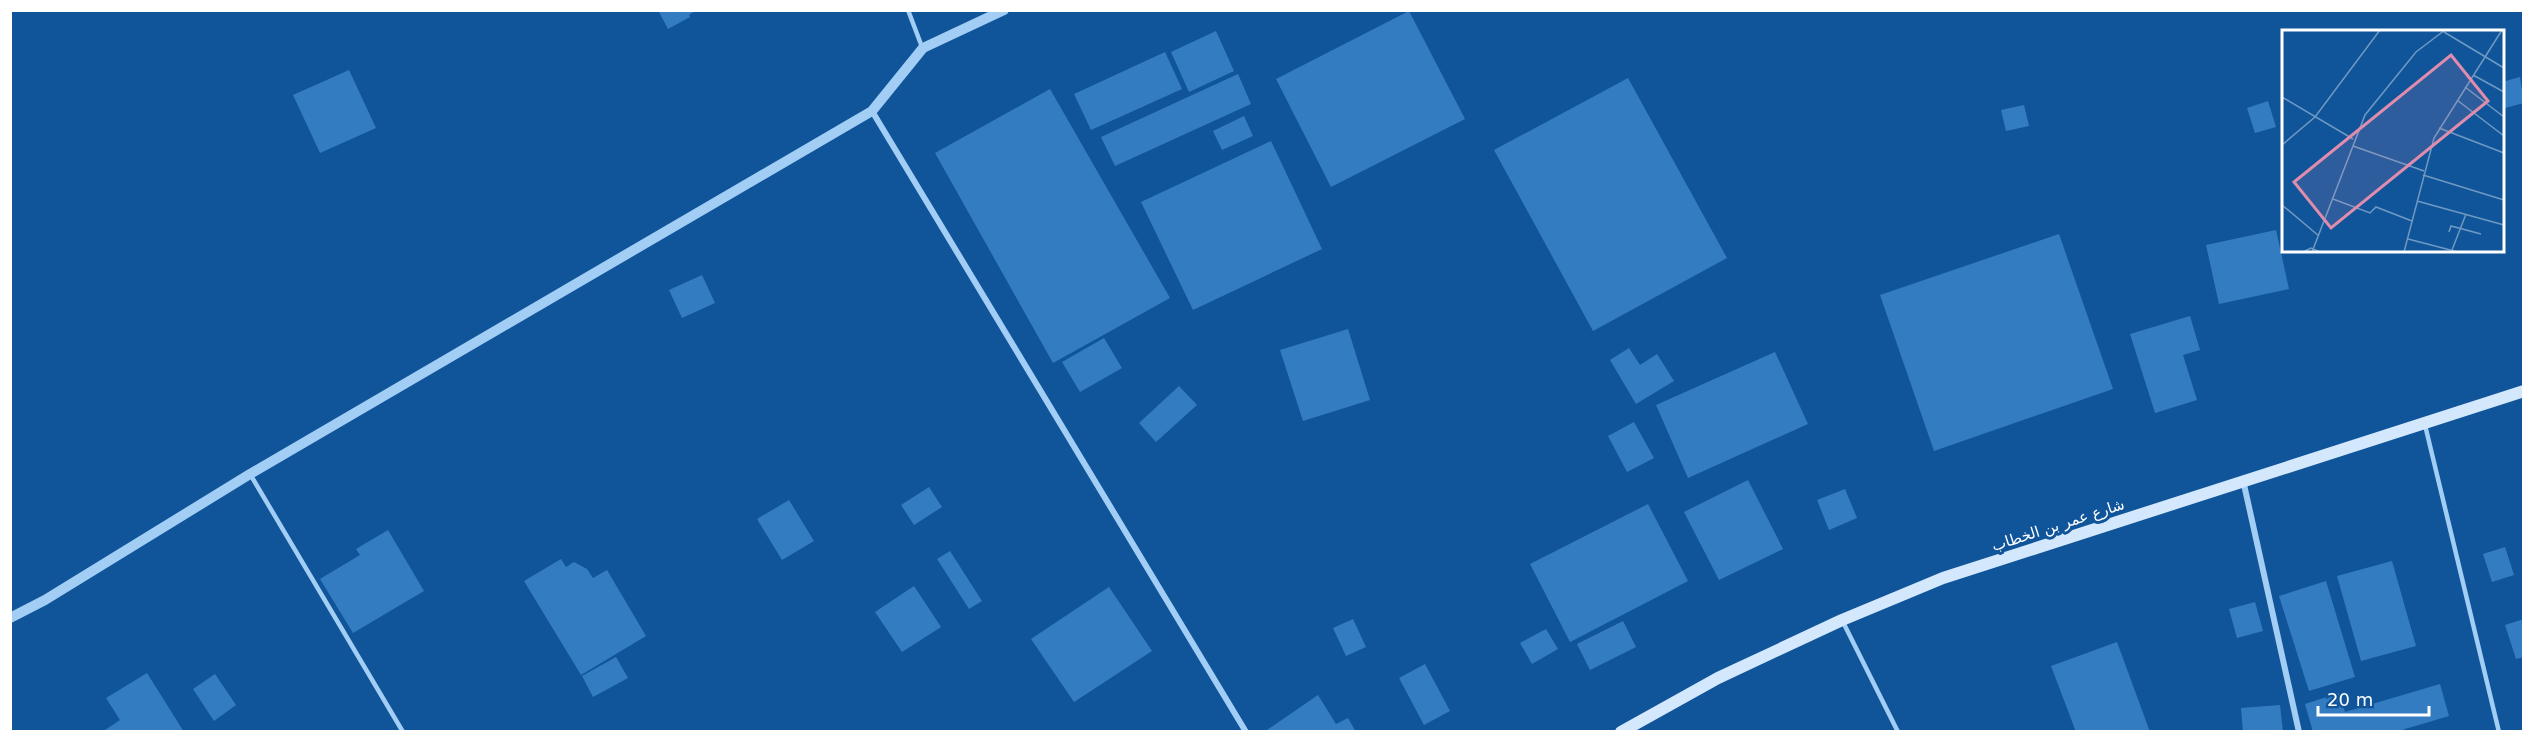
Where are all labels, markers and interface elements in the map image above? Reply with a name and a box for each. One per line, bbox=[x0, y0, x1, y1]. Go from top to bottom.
inset map bbox=[2282, 30, 2504, 252]
street label: شارع عمر بن الخطاب bbox=[1989, 495, 2127, 555]
scale bar bbox=[2318, 679, 2429, 717]
text: 20 m bbox=[2327, 689, 2373, 710]

